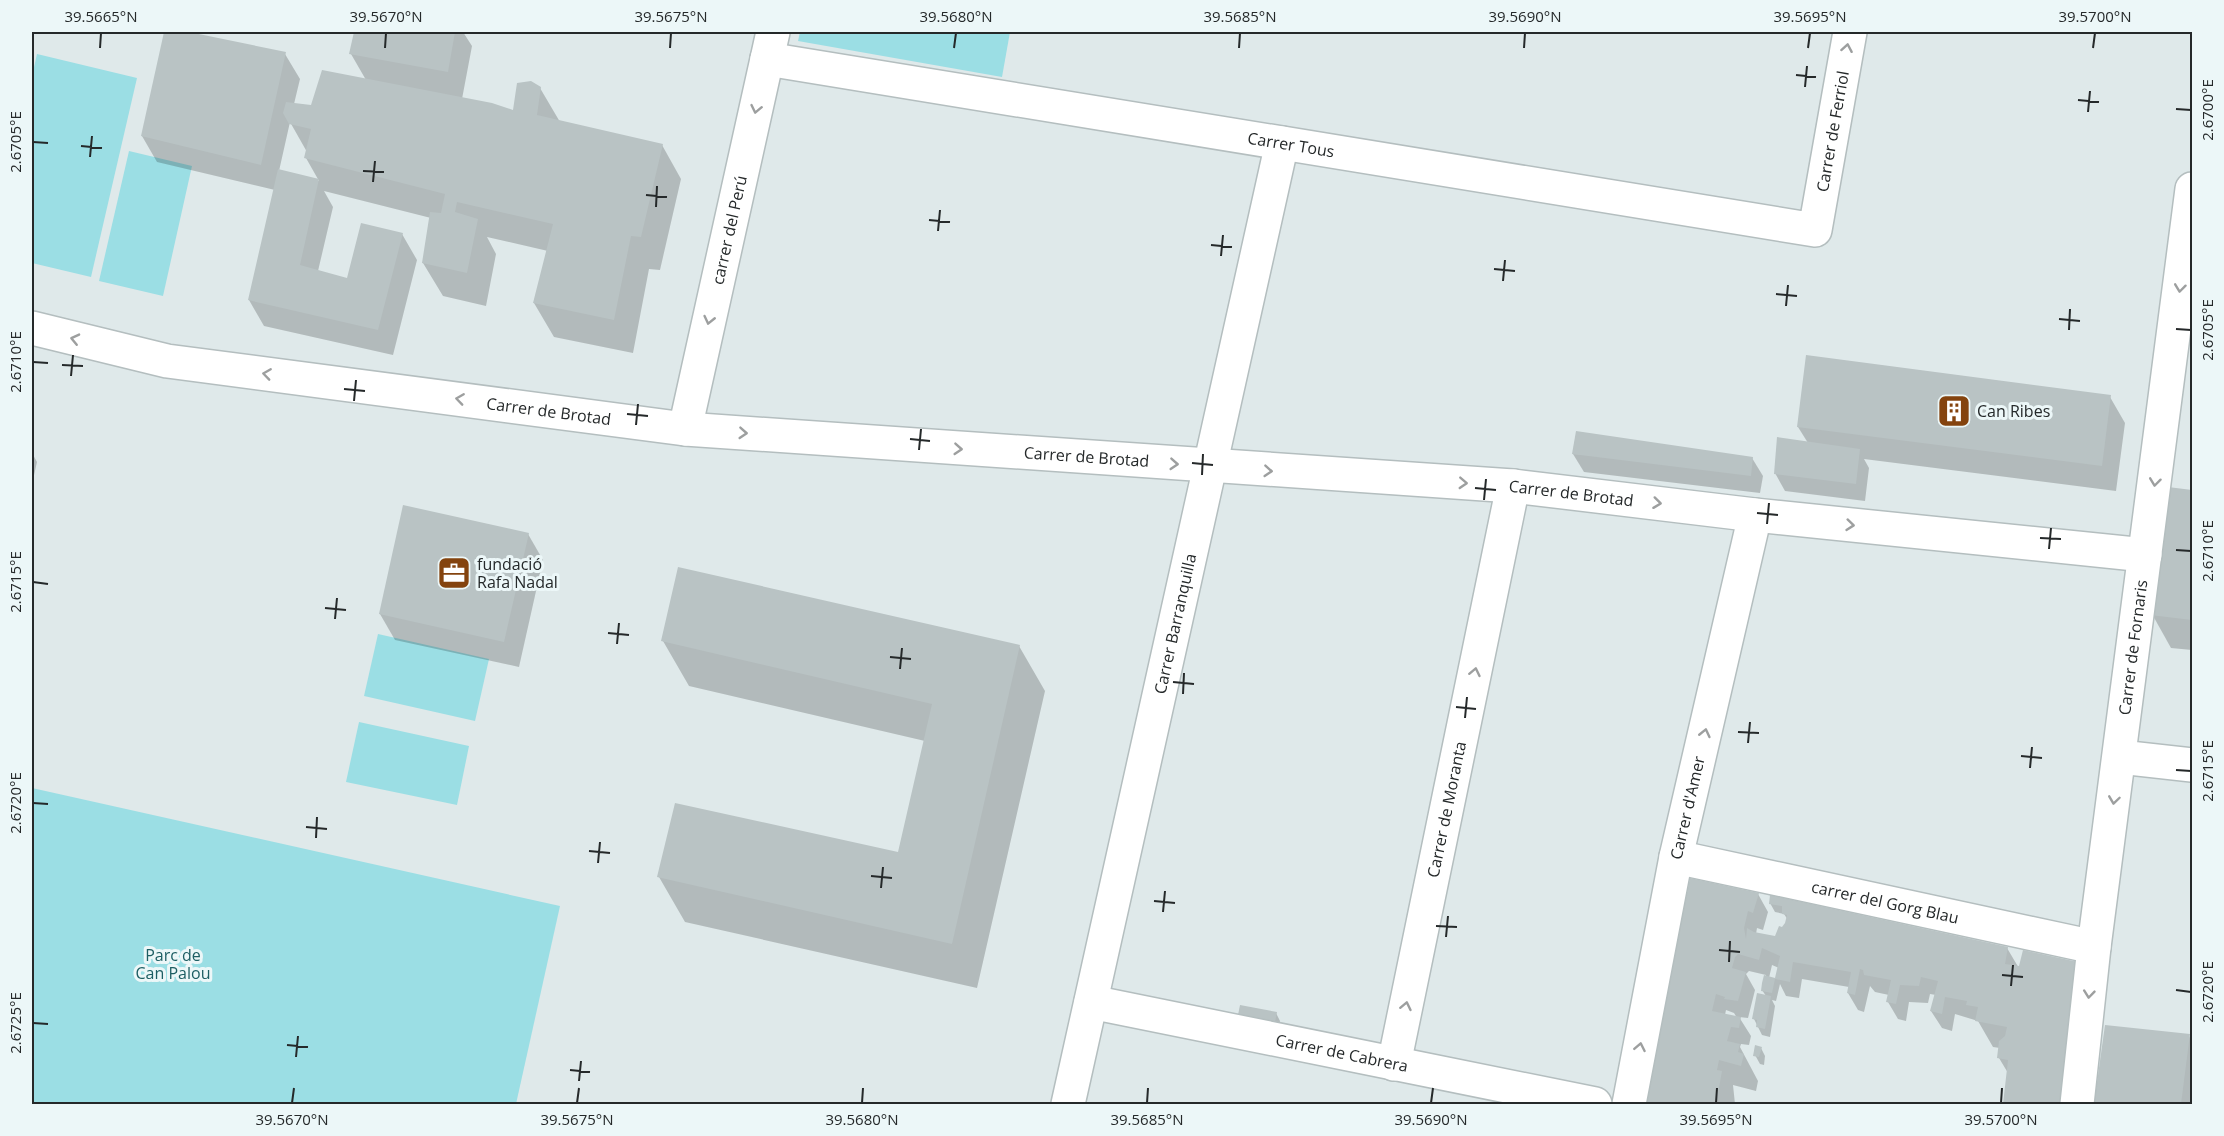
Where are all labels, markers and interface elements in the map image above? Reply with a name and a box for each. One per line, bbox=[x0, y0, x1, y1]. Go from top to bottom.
text: 39.5665°N bbox=[64, 6, 138, 26]
text: 39.5670°N bbox=[349, 6, 423, 26]
text: 39.5675°N bbox=[634, 6, 708, 26]
text: 39.5680°N bbox=[919, 6, 993, 26]
text: 39.5685°N bbox=[1203, 6, 1277, 26]
text: 39.5690°N bbox=[1488, 6, 1562, 26]
text: 39.5695°N bbox=[1773, 6, 1847, 26]
text: 39.5700°N bbox=[2058, 6, 2132, 26]
one-way arrow bbox=[1840, 43, 1853, 53]
street label: Carrer de Ferriol bbox=[1811, 69, 1854, 194]
text: 2.6700°E bbox=[2197, 79, 2217, 141]
one-way arrow bbox=[750, 104, 763, 114]
text: 2.6705°E bbox=[5, 111, 25, 173]
street label: Carrer Tous bbox=[1246, 127, 1336, 162]
street label: carrer del Perú bbox=[706, 173, 752, 287]
one-way arrow bbox=[2174, 284, 2186, 293]
text: 2.6705°E bbox=[2197, 299, 2217, 361]
one-way arrow bbox=[703, 315, 716, 325]
text: 2.6710°E bbox=[5, 331, 25, 393]
one-way arrow bbox=[70, 333, 80, 346]
one-way arrow bbox=[262, 368, 271, 380]
street label: Carrer de Brotad bbox=[485, 392, 612, 430]
building icon: Can Ribes bbox=[1936, 393, 1972, 429]
one-way arrow bbox=[455, 394, 465, 406]
place label: Can Ribes bbox=[1977, 400, 2050, 422]
one-way arrow bbox=[738, 426, 747, 439]
street label: Carrer de Brotad bbox=[1023, 441, 1150, 472]
one-way arrow bbox=[954, 442, 963, 455]
one-way arrow bbox=[1169, 457, 1178, 470]
one-way arrow bbox=[1264, 464, 1273, 477]
street label: Carrer de Brotad bbox=[1508, 475, 1635, 511]
one-way arrow bbox=[1458, 476, 1467, 489]
one-way arrow bbox=[2149, 477, 2161, 486]
one-way arrow bbox=[1652, 497, 1661, 509]
one-way arrow bbox=[1846, 518, 1855, 531]
text: 2.6710°E bbox=[2197, 520, 2217, 582]
text: 2.6715°E bbox=[5, 551, 25, 613]
street label: Carrer Barranquilla bbox=[1149, 551, 1201, 696]
place label: fundació Rafa Nadal bbox=[477, 553, 558, 593]
office icon: fundació Rafa Nadal bbox=[436, 555, 472, 591]
street label: Carrer de Fornaris bbox=[2113, 579, 2152, 716]
one-way arrow bbox=[1467, 667, 1480, 677]
one-way arrow bbox=[1697, 728, 1710, 738]
street label: Carrer de Moranta bbox=[1422, 739, 1471, 879]
text: 2.6715°E bbox=[2197, 740, 2217, 802]
street label: Carrer d'Amer bbox=[1665, 753, 1710, 862]
text: 2.6720°E bbox=[5, 772, 25, 834]
one-way arrow bbox=[2108, 796, 2120, 805]
street label: carrer del Gorg Blau bbox=[1810, 875, 1961, 929]
park label: Parc de Can Palou bbox=[136, 944, 210, 984]
text: 2.6720°E bbox=[2197, 961, 2217, 1023]
one-way arrow bbox=[2083, 989, 2096, 998]
text: 2.6725°E bbox=[5, 992, 25, 1054]
one-way arrow bbox=[1399, 1002, 1412, 1012]
street label: Carrer de Cabrera bbox=[1274, 1029, 1410, 1077]
one-way arrow bbox=[1633, 1042, 1646, 1052]
text: 39.5670°N bbox=[255, 1109, 329, 1129]
text: 39.5675°N bbox=[540, 1109, 614, 1129]
text: 39.5680°N bbox=[825, 1109, 899, 1129]
text: 39.5685°N bbox=[1110, 1109, 1184, 1129]
text: 39.5690°N bbox=[1394, 1109, 1468, 1129]
text: 39.5695°N bbox=[1679, 1109, 1753, 1129]
text: 39.5700°N bbox=[1964, 1109, 2038, 1129]

